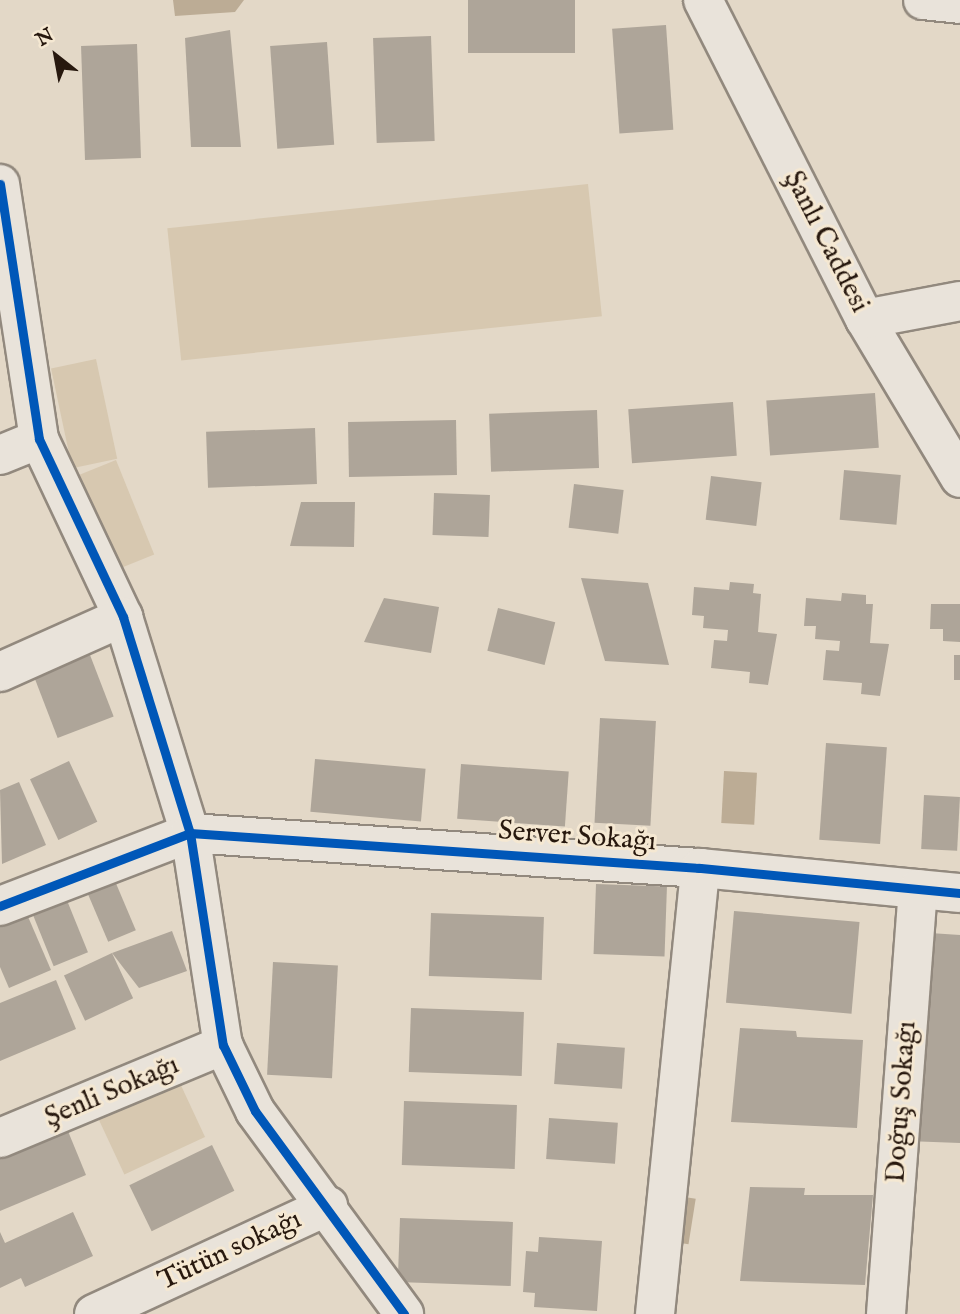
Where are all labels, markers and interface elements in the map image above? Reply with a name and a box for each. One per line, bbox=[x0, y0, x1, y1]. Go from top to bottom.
north arrow bbox=[21, 21, 91, 91]
text: N bbox=[32, 23, 58, 53]
street label: Şanlı Caddesi bbox=[776, 165, 876, 319]
street label: Server Sokağı bbox=[497, 815, 657, 859]
street label: Doğuş Sokağı bbox=[880, 1020, 924, 1184]
street label: Şenli Sokağı bbox=[40, 1049, 184, 1135]
street label: Tütün sokağı bbox=[153, 1203, 307, 1299]

